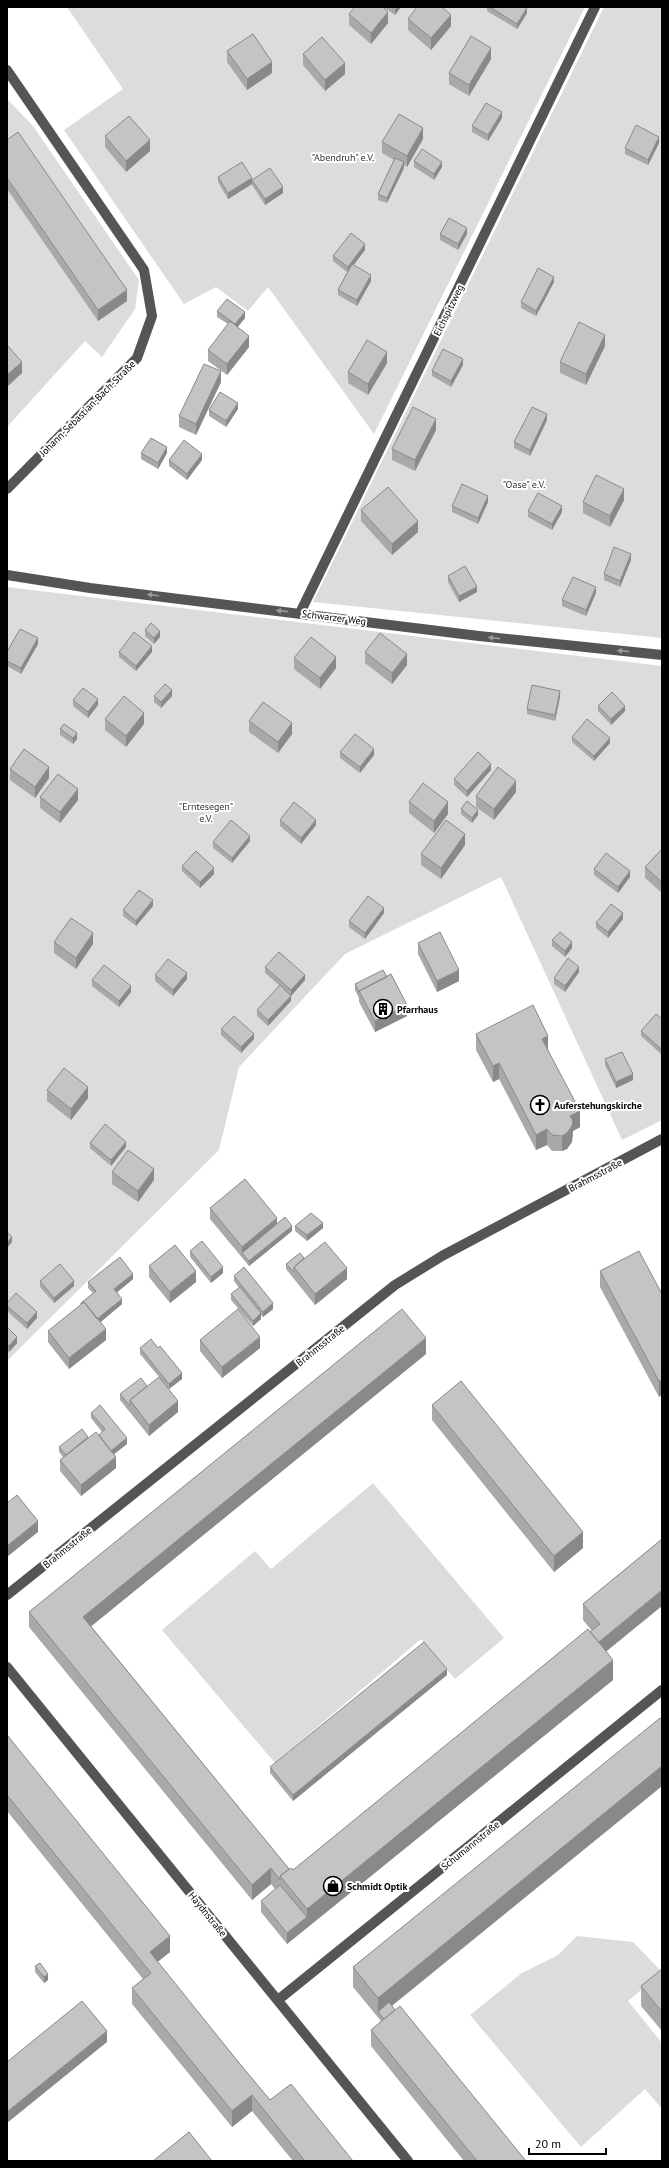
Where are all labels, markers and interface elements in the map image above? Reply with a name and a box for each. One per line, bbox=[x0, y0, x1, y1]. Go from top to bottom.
park label: "Abendruh" e.V. bbox=[312, 151, 374, 164]
street label: Eichspitzweg bbox=[430, 282, 467, 338]
street label: Johann-Sebastian-Bach-Straße bbox=[36, 358, 138, 460]
park label: "Oase" e.V. bbox=[503, 478, 545, 491]
one-way arrow bbox=[146, 592, 159, 598]
street label: Schwarzer Weg bbox=[301, 607, 367, 628]
one-way arrow bbox=[276, 608, 288, 614]
one-way arrow bbox=[488, 634, 500, 641]
one-way arrow bbox=[617, 648, 629, 654]
park label: "Erntesegen" e.V. bbox=[179, 800, 233, 825]
building icon: Pfarrhaus bbox=[372, 998, 394, 1020]
place label: Pfarrhaus bbox=[397, 1003, 438, 1016]
church icon: Auferstehungskirche bbox=[529, 1094, 551, 1116]
place label: Auferstehungskirche bbox=[554, 1099, 642, 1112]
street label: Brahmsstraße bbox=[566, 1156, 624, 1195]
street label: Brahmsstraße bbox=[293, 1322, 347, 1369]
street label: Brahmsstraße bbox=[40, 1524, 94, 1571]
street label: Schumannstraße bbox=[438, 1818, 502, 1873]
shop icon: Schmidt Optik bbox=[322, 1875, 344, 1897]
place label: Schmidt Optik bbox=[347, 1880, 407, 1893]
street label: Haydnstraße bbox=[186, 1889, 230, 1939]
scale bar bbox=[529, 2130, 606, 2156]
text: 20 m bbox=[535, 2136, 561, 2151]

